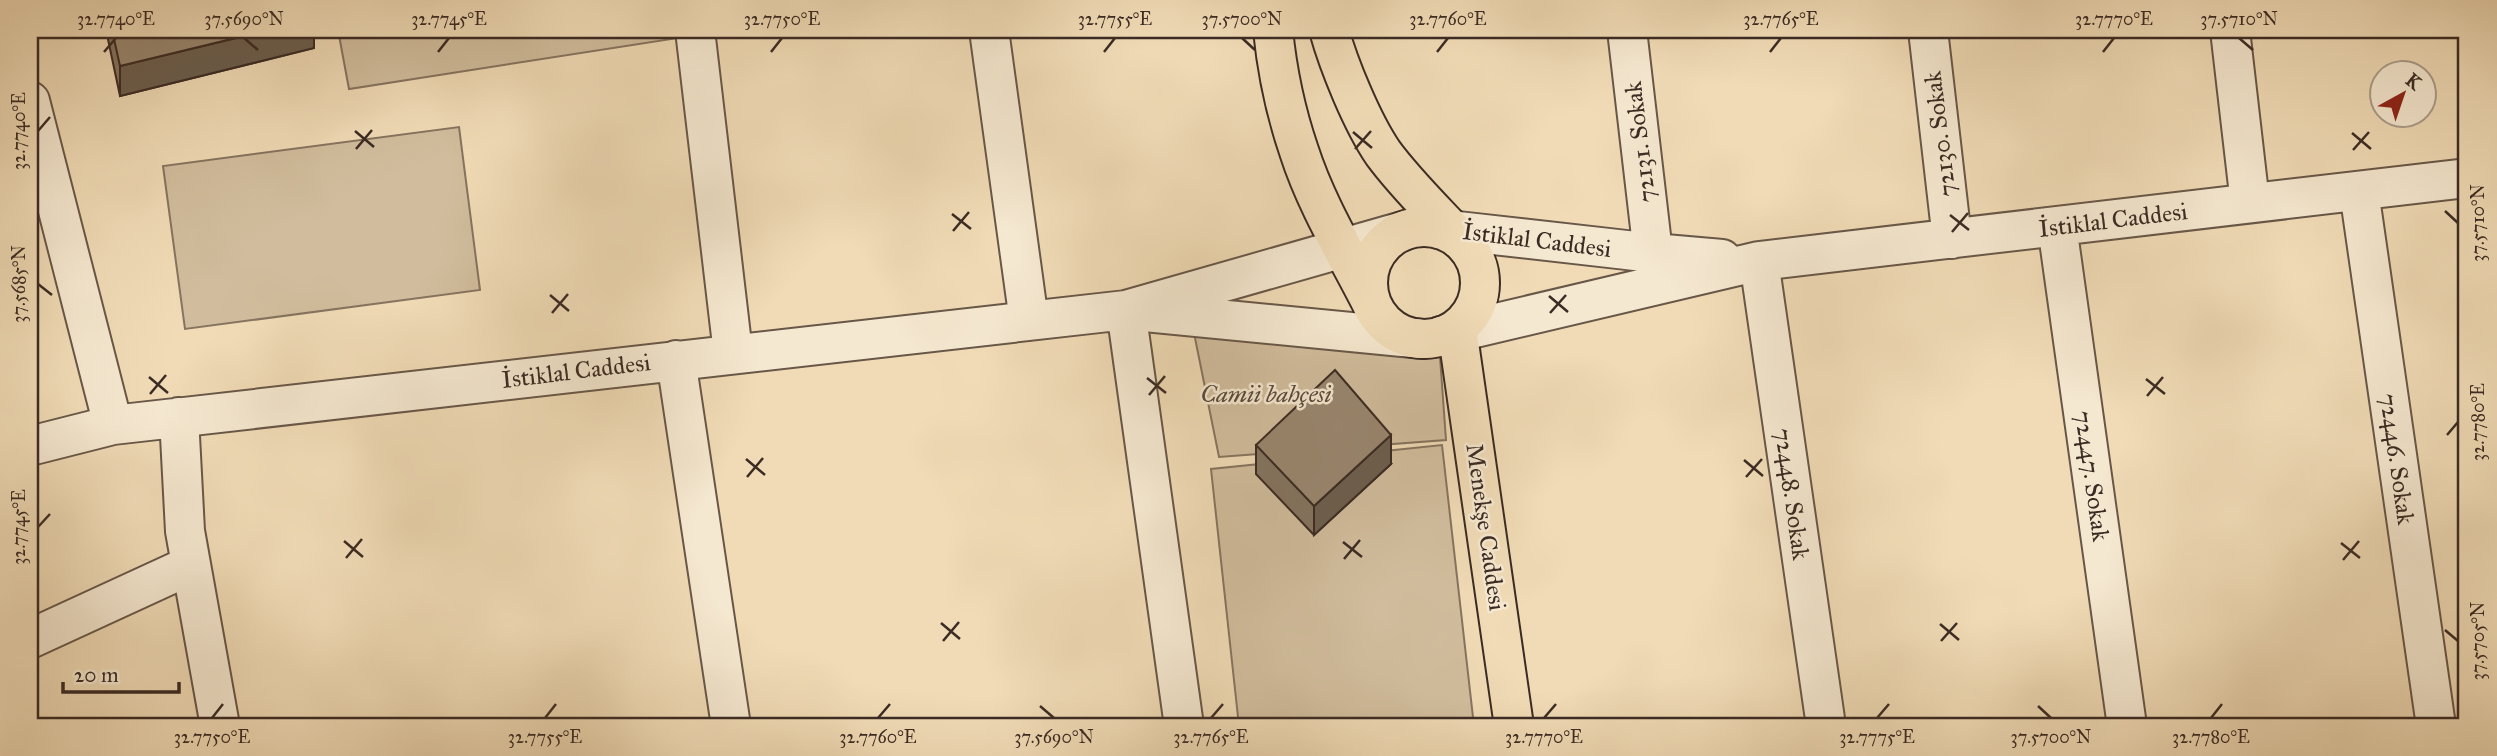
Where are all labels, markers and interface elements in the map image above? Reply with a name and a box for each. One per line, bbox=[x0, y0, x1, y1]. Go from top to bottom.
text: 32.7740°E bbox=[77, 8, 155, 30]
text: 37.5690°N bbox=[204, 8, 284, 30]
text: 32.7745°E bbox=[411, 8, 487, 30]
text: 32.7750°E bbox=[744, 8, 820, 30]
text: 32.7755°E bbox=[1078, 8, 1152, 30]
text: 37.5700°N bbox=[1202, 8, 1282, 30]
text: 32.7760°E bbox=[1409, 8, 1487, 30]
text: 32.7765°E bbox=[1743, 8, 1819, 30]
text: 32.7770°E bbox=[2075, 8, 2153, 30]
text: 37.5710°N bbox=[2200, 8, 2278, 30]
north arrow bbox=[2368, 60, 2438, 130]
text: K bbox=[2401, 68, 2427, 95]
street label: 72130. Sokak bbox=[1917, 69, 1963, 198]
street label: 72131. Sokak bbox=[1618, 79, 1662, 204]
text: 32.7740°E bbox=[8, 92, 30, 170]
text: 37.5710°N bbox=[2467, 184, 2489, 262]
street label: İstiklal Caddesi bbox=[2037, 196, 2189, 244]
street label: İstiklal Caddesi bbox=[1461, 216, 1613, 264]
text: 37.5685°N bbox=[8, 245, 30, 323]
street label: İstiklal Caddesi bbox=[500, 347, 652, 395]
park label: Camii bahçesi bbox=[1201, 379, 1331, 409]
text: 32.7780°E bbox=[2467, 383, 2489, 461]
street label: 72446. Sokak bbox=[2373, 391, 2421, 527]
street label: 72447. Sokak bbox=[2068, 409, 2116, 544]
street label: 72448. Sokak bbox=[1768, 426, 1816, 563]
street label: Menekşe Caddesi bbox=[1459, 442, 1513, 613]
text: 32.7745°E bbox=[8, 489, 30, 565]
text: 37.5705°N bbox=[2467, 602, 2489, 680]
scale bar bbox=[63, 651, 178, 695]
text: 20 m bbox=[74, 662, 119, 688]
text: 32.7750°E bbox=[174, 726, 250, 748]
text: 32.7755°E bbox=[508, 726, 582, 748]
text: 32.7760°E bbox=[839, 726, 917, 748]
text: 37.5690°N bbox=[1014, 726, 1094, 748]
text: 32.7765°E bbox=[1173, 726, 1249, 748]
text: 32.7770°E bbox=[1505, 726, 1583, 748]
text: 32.7775°E bbox=[1839, 726, 1915, 748]
text: 37.5700°N bbox=[2011, 726, 2091, 748]
text: 32.7780°E bbox=[2172, 726, 2250, 748]

